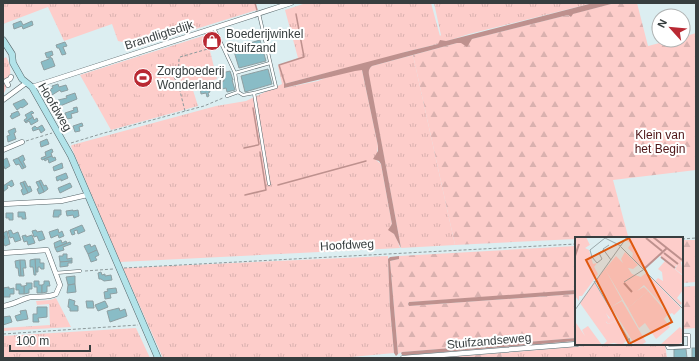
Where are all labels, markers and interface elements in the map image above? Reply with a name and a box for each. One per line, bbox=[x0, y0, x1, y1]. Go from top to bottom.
north arrow bbox=[651, 8, 691, 48]
street label: Brandligtsdijk bbox=[123, 17, 196, 53]
text: N bbox=[655, 17, 669, 30]
place label: Boederijwinkel Stuifzand bbox=[226, 27, 303, 55]
shop icon: Boederijwinkel Stuifzand bbox=[201, 30, 223, 52]
place label: Zorgboederij Wonderland bbox=[157, 64, 224, 92]
sports icon: Zorgboederij Wonderland bbox=[132, 67, 154, 89]
street label: Hoofdweg bbox=[35, 80, 75, 134]
park label: Klein van het Begin bbox=[635, 128, 685, 156]
street label: Hoofdweg bbox=[320, 237, 374, 253]
inset map bbox=[575, 237, 683, 345]
scale bar bbox=[10, 327, 90, 353]
street label: Stuifzandseweg bbox=[446, 330, 532, 352]
text: 100 m bbox=[16, 334, 49, 348]

